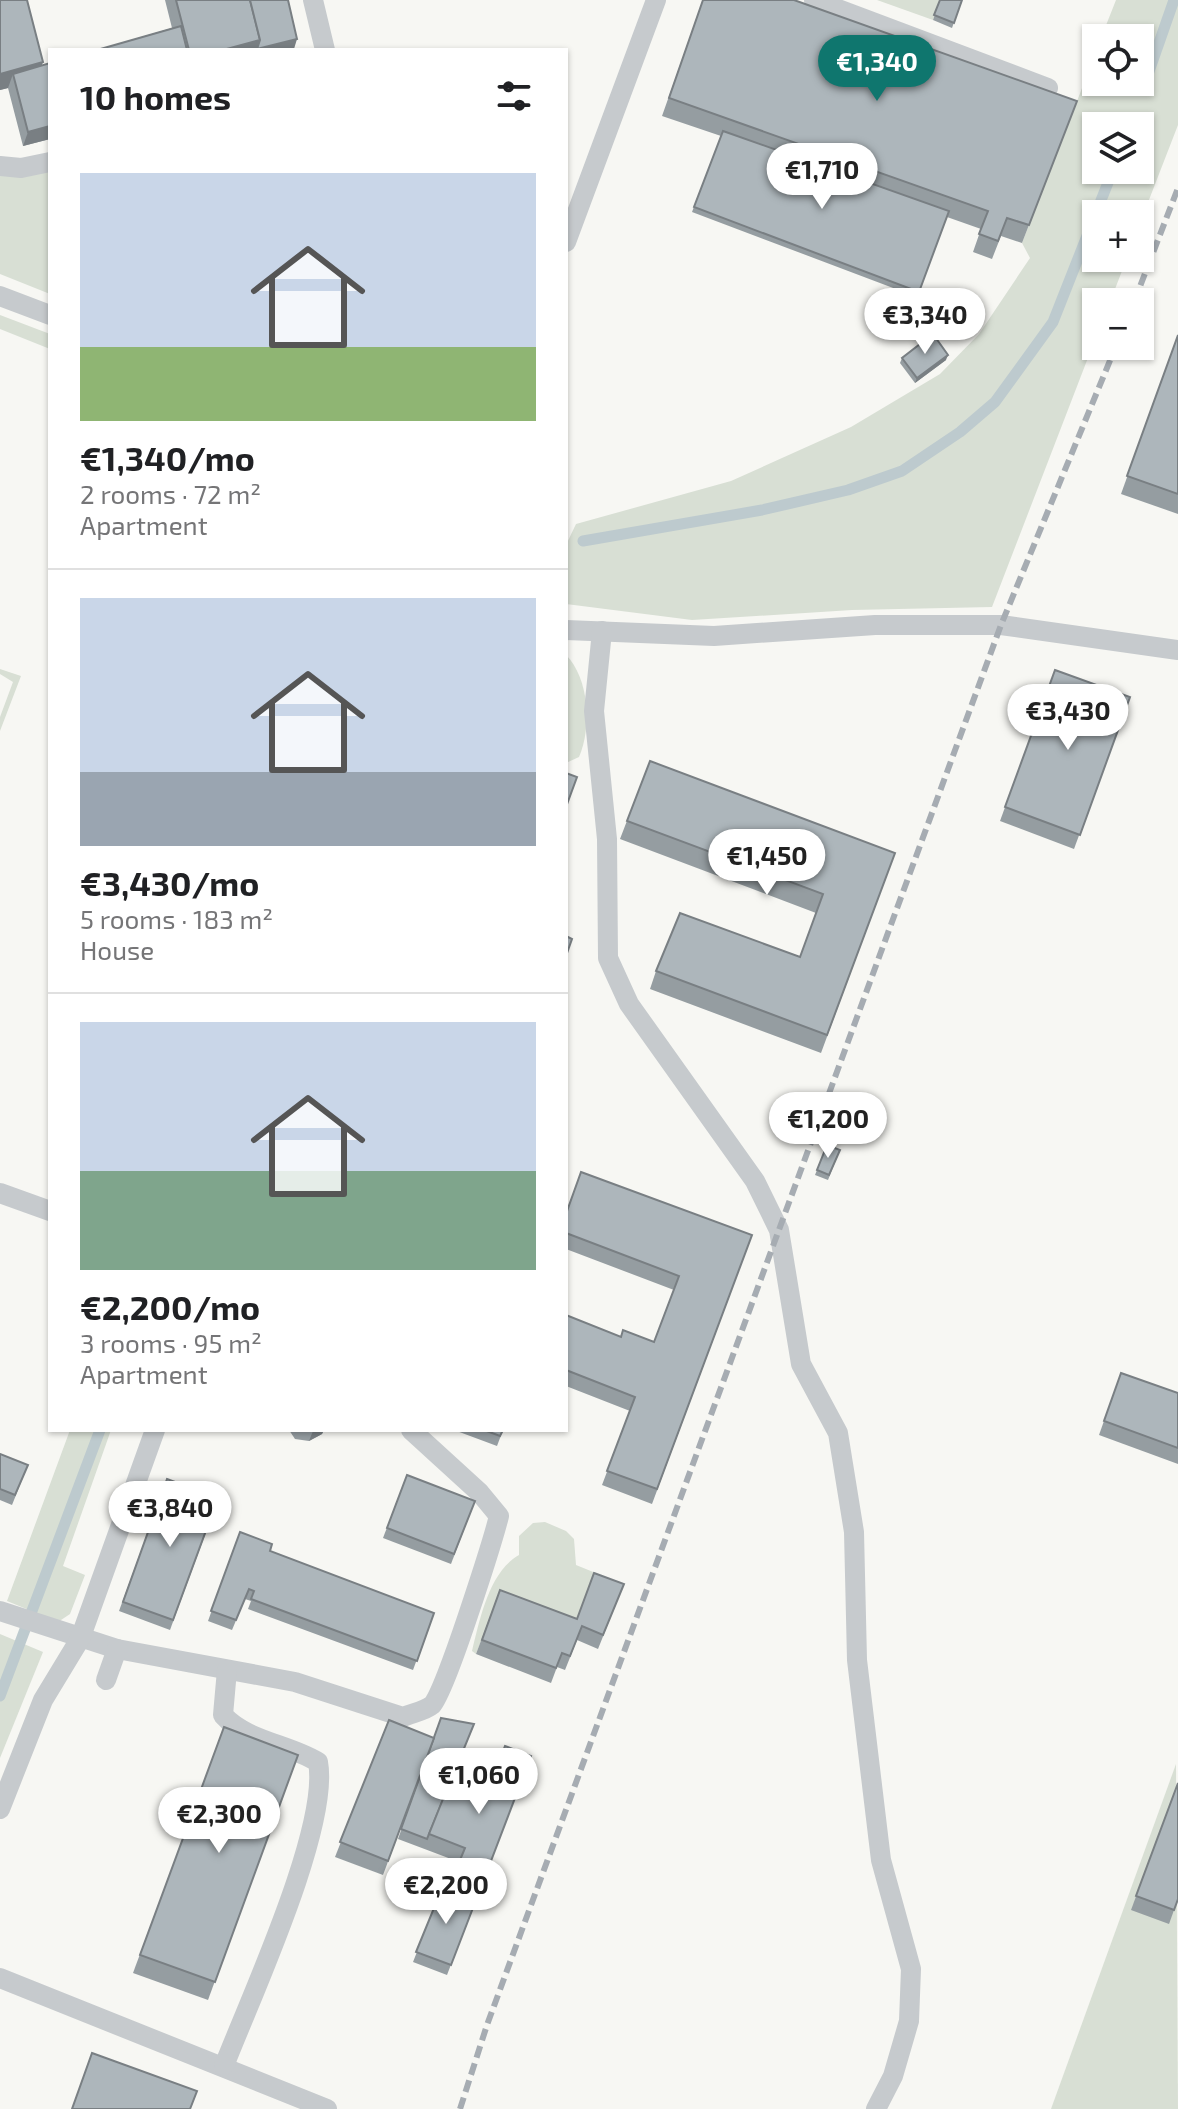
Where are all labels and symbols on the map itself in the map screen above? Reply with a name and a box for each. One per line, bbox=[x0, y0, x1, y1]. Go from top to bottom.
pin: €1,340 bbox=[812, 35, 942, 103]
pin: €1,710 bbox=[757, 143, 887, 211]
pin: €3,340 bbox=[860, 288, 990, 356]
pin: €3,430 bbox=[1003, 684, 1133, 752]
pin: €1,450 bbox=[702, 829, 832, 897]
pin: €1,200 bbox=[763, 1092, 893, 1160]
pin: €3,840 bbox=[105, 1481, 235, 1549]
pin: €1,060 bbox=[414, 1748, 544, 1816]
pin: €2,300 bbox=[154, 1787, 284, 1855]
pin: €2,200 bbox=[381, 1858, 511, 1926]

